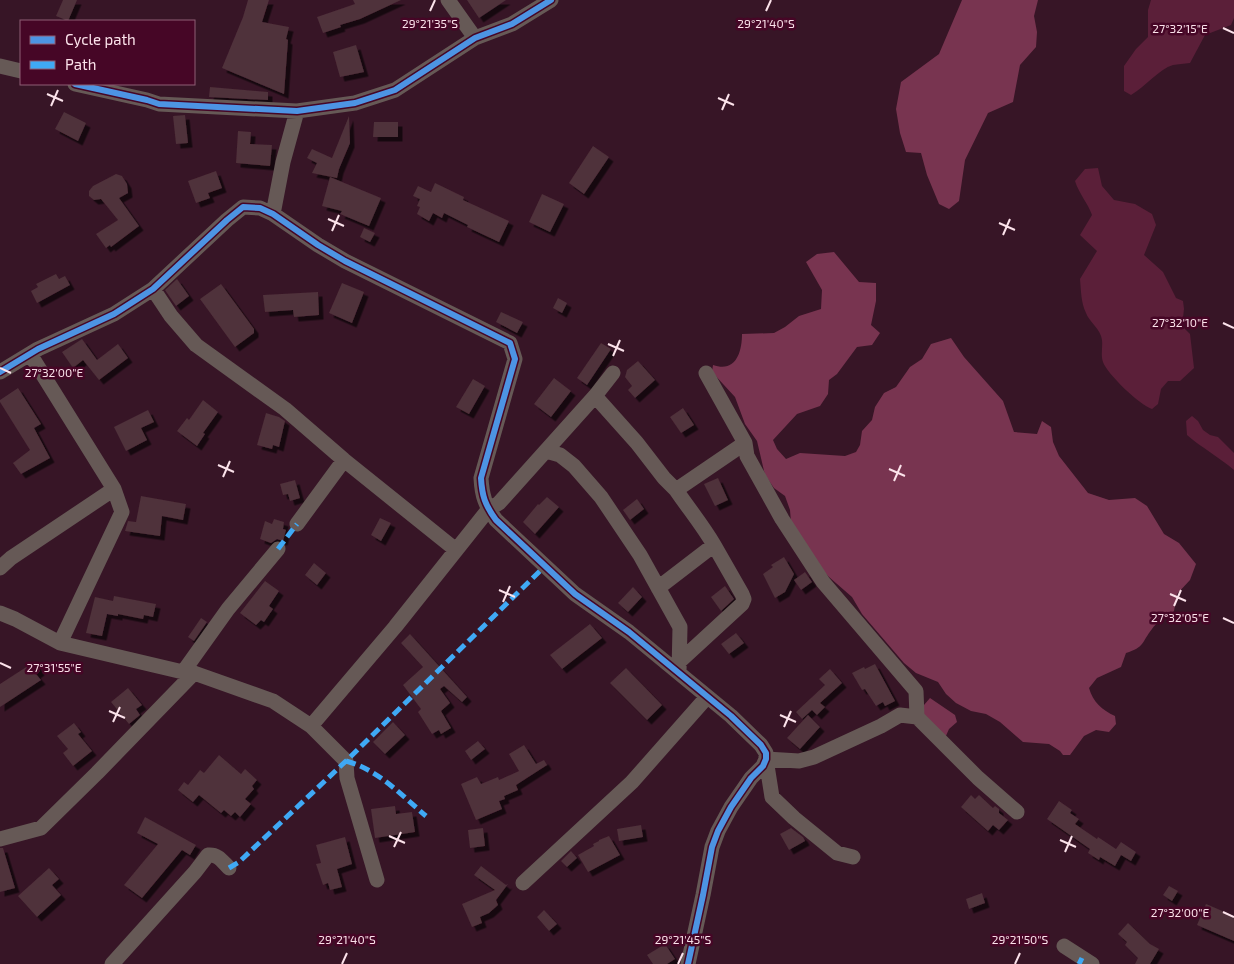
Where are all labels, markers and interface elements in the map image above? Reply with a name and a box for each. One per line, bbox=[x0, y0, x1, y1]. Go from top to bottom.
text: 29°21'35"S bbox=[402, 16, 458, 30]
text: 29°21'40"S bbox=[737, 16, 795, 30]
legend bbox=[20, 20, 195, 85]
text: 27°32'15"E bbox=[1152, 21, 1208, 35]
text: Cycle path bbox=[65, 30, 136, 48]
text: Path bbox=[65, 55, 96, 73]
text: 27°32'10"E bbox=[1152, 315, 1208, 329]
text: 27°32'00"E bbox=[25, 365, 84, 379]
text: 27°32'05"E bbox=[1151, 610, 1209, 624]
text: 27°31'55"E bbox=[26, 660, 82, 674]
text: 27°32'00"E bbox=[1151, 905, 1210, 919]
text: 29°21'40"S bbox=[318, 932, 376, 946]
text: 29°21'45"S bbox=[655, 932, 712, 946]
text: 29°21'50"S bbox=[992, 932, 1049, 946]

